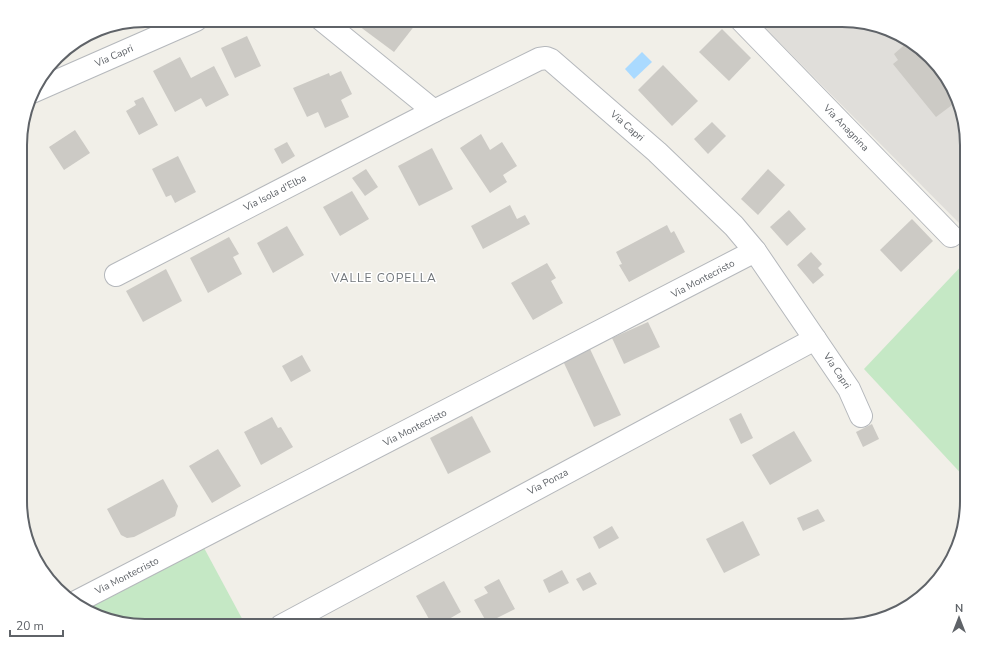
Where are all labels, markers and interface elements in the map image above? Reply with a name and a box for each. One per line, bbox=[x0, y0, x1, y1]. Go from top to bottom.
street label: Via Capri bbox=[92, 41, 135, 71]
street label: Via Anagnina bbox=[819, 101, 872, 155]
street label: Via Capri bbox=[606, 107, 647, 145]
street label: Via Isola d'Elba bbox=[240, 171, 309, 215]
street label: Via Montecristo bbox=[668, 256, 738, 302]
district label: VALLE COPELLA bbox=[330, 270, 437, 286]
street label: Via Capri bbox=[819, 349, 854, 392]
street label: Via Montecristo bbox=[380, 406, 450, 451]
street label: Via Ponza bbox=[524, 465, 571, 499]
street label: Via Montecristo bbox=[92, 554, 162, 599]
north arrow bbox=[939, 598, 979, 638]
text: N bbox=[955, 601, 963, 616]
scale bar bbox=[10, 612, 63, 638]
text: 20 m bbox=[16, 618, 44, 634]

